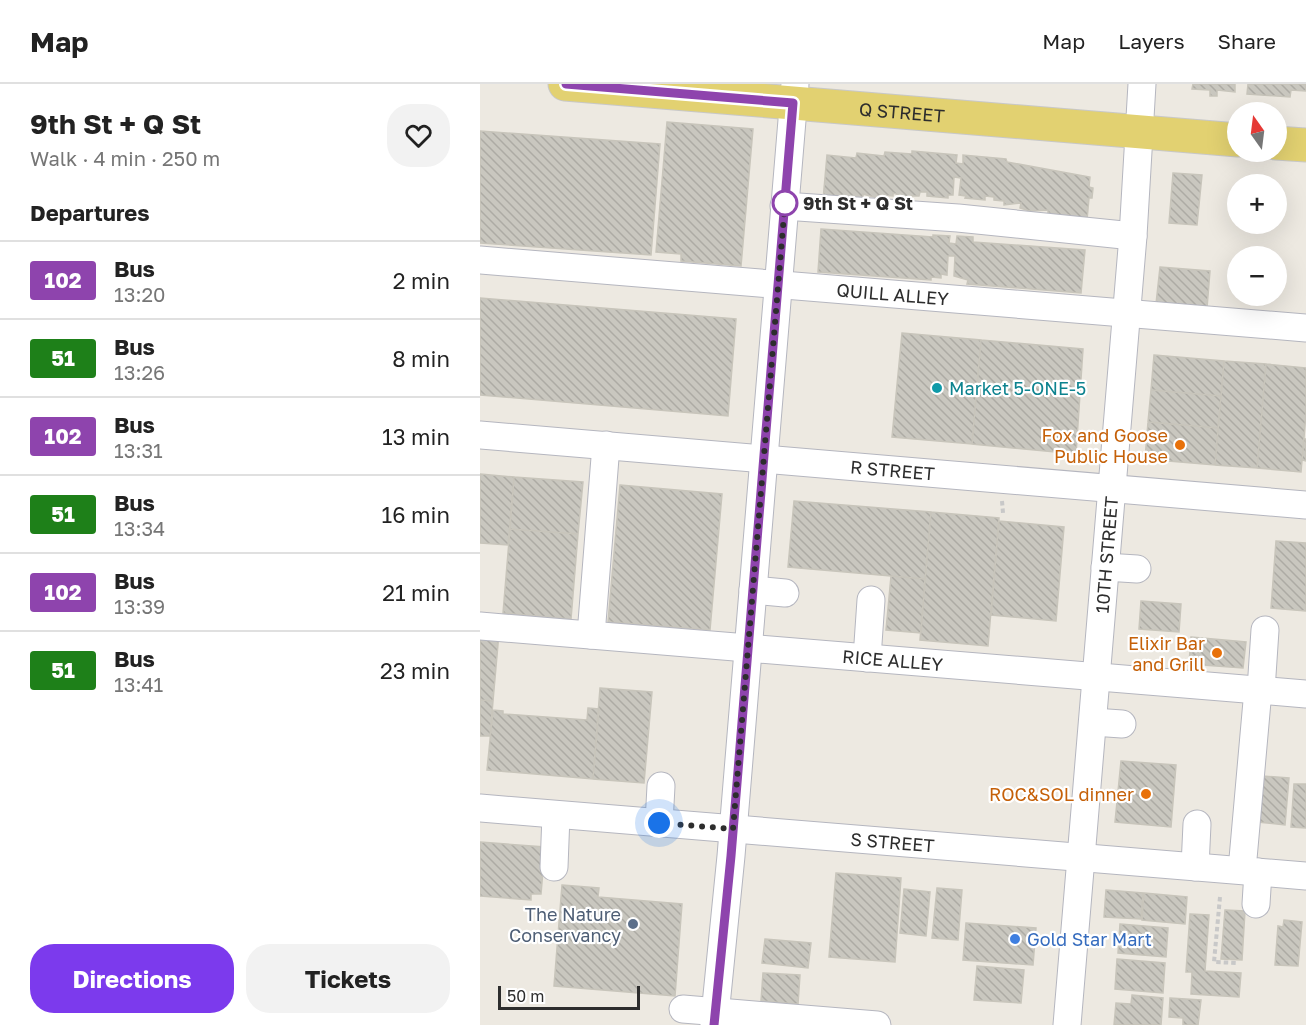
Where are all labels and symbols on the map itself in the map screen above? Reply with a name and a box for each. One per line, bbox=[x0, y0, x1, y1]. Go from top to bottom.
street label: Q STREET bbox=[858, 98, 946, 127]
north arrow bbox=[1227, 102, 1287, 162]
marker: 9th St + Q St bbox=[772, 190, 798, 216]
place label: 9th St + Q St bbox=[803, 192, 913, 214]
street label: QUILL ALLEY bbox=[836, 278, 950, 310]
place label: Market 5-ONE-5 bbox=[949, 377, 1086, 399]
marker: Market 5-ONE-5 bbox=[930, 381, 944, 395]
place label: Fox and Goose Public House bbox=[1042, 424, 1168, 467]
marker: Fox and Goose Public House bbox=[1173, 438, 1187, 452]
street label: R STREET bbox=[849, 455, 936, 485]
street label: 10TH STREET bbox=[1090, 495, 1122, 614]
place label: Elixir Bar and Grill bbox=[1128, 632, 1205, 675]
street label: RICE ALLEY bbox=[841, 645, 944, 675]
marker: Elixir Bar and Grill bbox=[1210, 646, 1224, 660]
place label: ROC&SOL dinner bbox=[989, 783, 1134, 805]
marker: ROC&SOL dinner bbox=[1139, 787, 1153, 801]
your location bbox=[644, 808, 674, 838]
street label: S STREET bbox=[850, 828, 935, 856]
place label: The Nature Conservancy bbox=[509, 903, 621, 946]
marker: The Nature Conservancy bbox=[626, 917, 640, 931]
place label: Gold Star Mart bbox=[1027, 928, 1152, 950]
marker: Gold Star Mart bbox=[1008, 932, 1022, 946]
scale bar bbox=[498, 983, 640, 1010]

